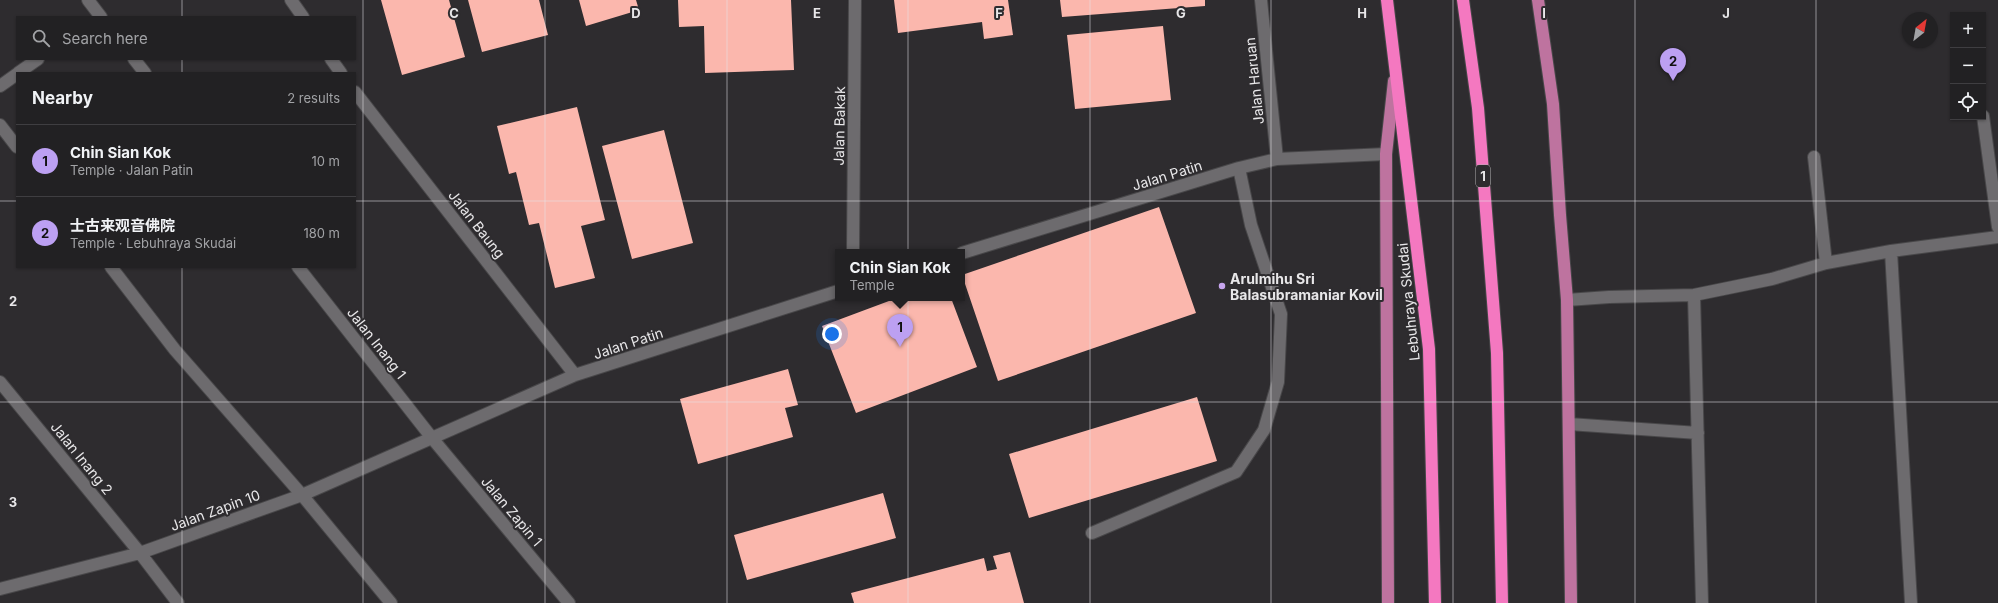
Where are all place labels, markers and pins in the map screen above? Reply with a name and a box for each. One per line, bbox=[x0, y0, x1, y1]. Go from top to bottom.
pin: 2 bbox=[1660, 48, 1686, 81]
place label: Arulmihu Sri Balasubramaniar Kovil bbox=[1230, 270, 1383, 303]
marker: Arulmihu Sri Balasubramaniar Kovil bbox=[1217, 281, 1227, 291]
pin: 1 bbox=[887, 314, 913, 347]

